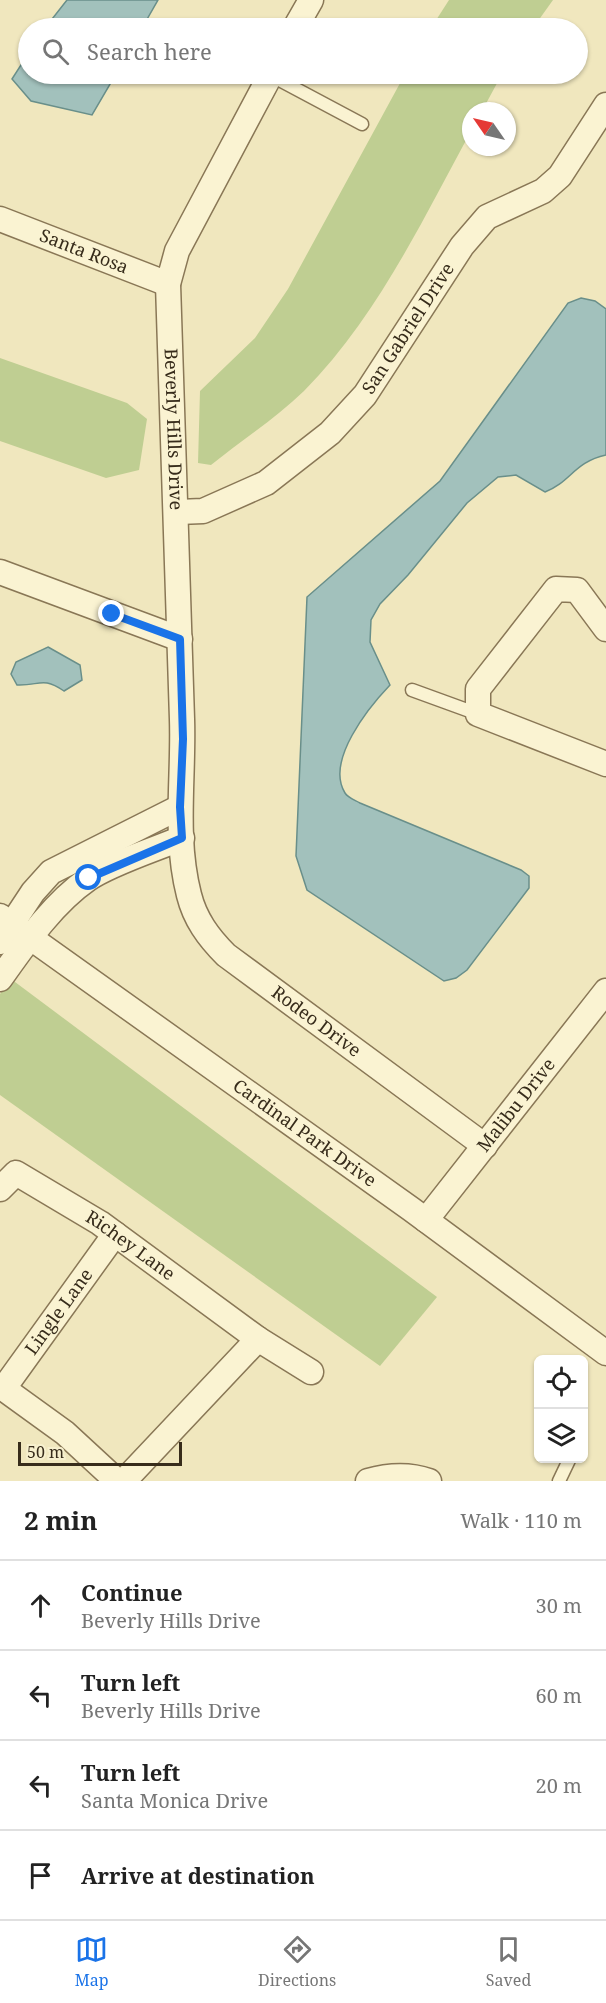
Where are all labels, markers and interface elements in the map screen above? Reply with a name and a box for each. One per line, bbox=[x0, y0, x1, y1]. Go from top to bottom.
search box bbox=[18, 18, 588, 84]
icon: search bbox=[39, 35, 72, 68]
text: Search here bbox=[87, 36, 212, 66]
north arrow bbox=[462, 102, 516, 156]
street label: Santa Rosa bbox=[37, 223, 132, 279]
street label: San Gabriel Drive bbox=[356, 258, 459, 398]
street label: Beverly Hills Drive bbox=[160, 348, 189, 511]
route end bbox=[98, 600, 124, 626]
route start bbox=[75, 864, 101, 890]
street label: Rodeo Drive bbox=[267, 980, 366, 1062]
street label: Malibu Drive bbox=[471, 1053, 560, 1156]
street label: Cardinal Park Drive bbox=[229, 1073, 382, 1192]
street label: Richey Lane bbox=[82, 1204, 180, 1285]
street label: Lingle Lane bbox=[19, 1263, 97, 1359]
map controls bbox=[534, 1355, 588, 1463]
button: locate bbox=[534, 1355, 588, 1409]
button: layers bbox=[534, 1409, 588, 1463]
scale bar bbox=[18, 1439, 182, 1466]
text: 50 m bbox=[27, 1441, 64, 1463]
text: 2 min bbox=[24, 1502, 98, 1538]
text: Walk · 110 m bbox=[460, 1507, 582, 1534]
text: Continue bbox=[81, 1577, 183, 1607]
icon: ahead bbox=[24, 1589, 57, 1622]
text: 30 m bbox=[536, 1592, 582, 1619]
text: Beverly Hills Drive bbox=[81, 1607, 261, 1634]
text: Turn left bbox=[81, 1667, 180, 1697]
icon: left bbox=[24, 1679, 57, 1712]
text: 60 m bbox=[536, 1682, 582, 1709]
text: Beverly Hills Drive bbox=[81, 1697, 261, 1724]
text: Turn left bbox=[81, 1757, 180, 1787]
icon: left bbox=[24, 1769, 57, 1802]
text: 20 m bbox=[536, 1772, 582, 1799]
text: Santa Monica Drive bbox=[81, 1787, 268, 1814]
icon: arrive bbox=[24, 1859, 57, 1892]
text: Arrive at destination bbox=[81, 1860, 315, 1890]
tab: Map bbox=[75, 1933, 109, 1991]
tab: Directions bbox=[258, 1933, 336, 1991]
tab: Saved bbox=[486, 1933, 531, 1991]

